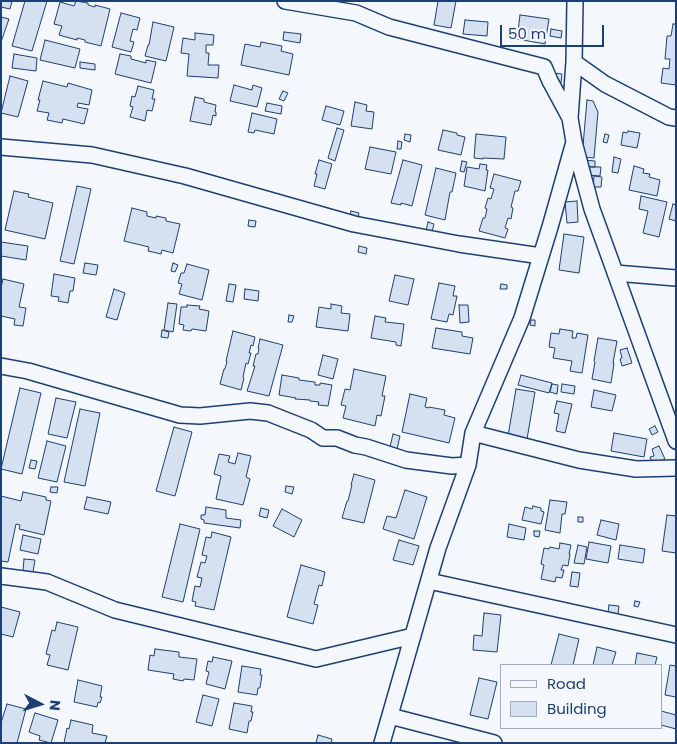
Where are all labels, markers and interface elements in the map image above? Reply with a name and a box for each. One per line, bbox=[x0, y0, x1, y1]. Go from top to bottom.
scale bar bbox=[502, 15, 606, 47]
text: 50 m bbox=[508, 23, 546, 44]
legend bbox=[500, 664, 662, 729]
text: Road bbox=[547, 673, 586, 694]
north arrow bbox=[15, 679, 65, 729]
text: Building bbox=[547, 698, 607, 719]
text: N bbox=[45, 699, 65, 711]

